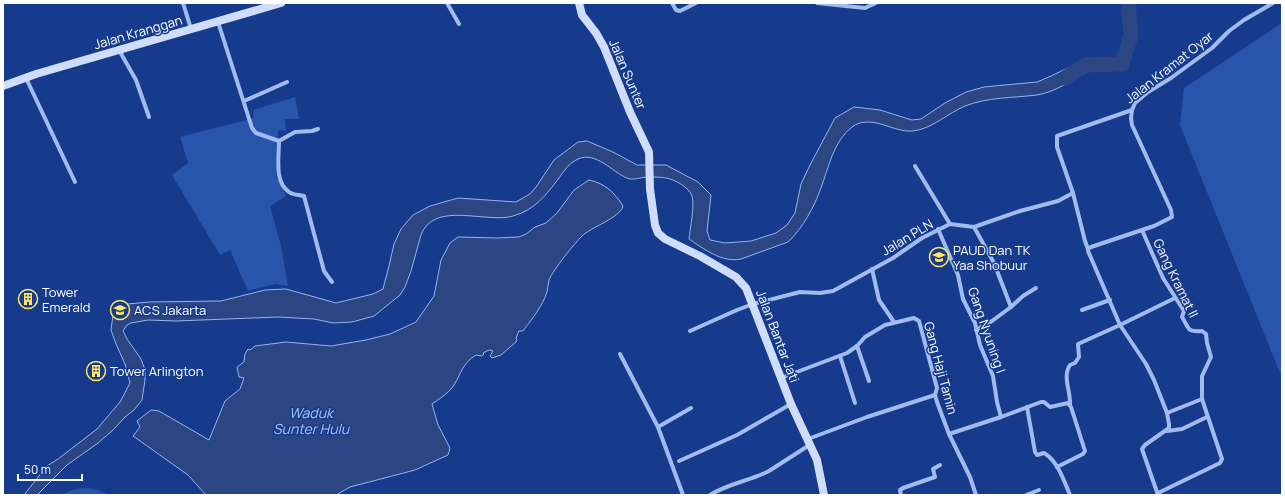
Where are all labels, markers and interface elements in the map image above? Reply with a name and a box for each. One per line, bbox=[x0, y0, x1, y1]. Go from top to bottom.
street label: Jalan Kranggan bbox=[92, 11, 184, 53]
street label: Jalan Kramat Oyar bbox=[1121, 27, 1217, 107]
street label: Jalan Sunter bbox=[605, 36, 651, 112]
street label: Jalan PLN bbox=[878, 215, 936, 259]
street label: Gang Kramat II bbox=[1149, 235, 1203, 321]
place label: PAUD Dan TK Yaa Shobuur bbox=[953, 241, 1031, 274]
school or university icon: PAUD Dan TK Yaa Shobuur bbox=[928, 246, 950, 268]
place label: Tower Emerald bbox=[42, 283, 90, 316]
street label: Gang Nyuning I bbox=[964, 285, 1010, 375]
street label: Jalan Bantar Jati bbox=[752, 287, 804, 385]
building icon: Tower Emerald bbox=[17, 288, 39, 310]
school or university icon: ACS Jakarta bbox=[109, 299, 131, 321]
place label: ACS Jakarta bbox=[134, 301, 206, 319]
street label: Gang Haji Tamin bbox=[920, 320, 962, 416]
building icon: Tower Arlington bbox=[85, 360, 107, 382]
place label: Tower Arlington bbox=[110, 362, 204, 380]
water label: Waduk Sunter Hulu bbox=[273, 403, 351, 438]
scale bar bbox=[18, 456, 82, 482]
text: 50 m bbox=[24, 461, 51, 478]

